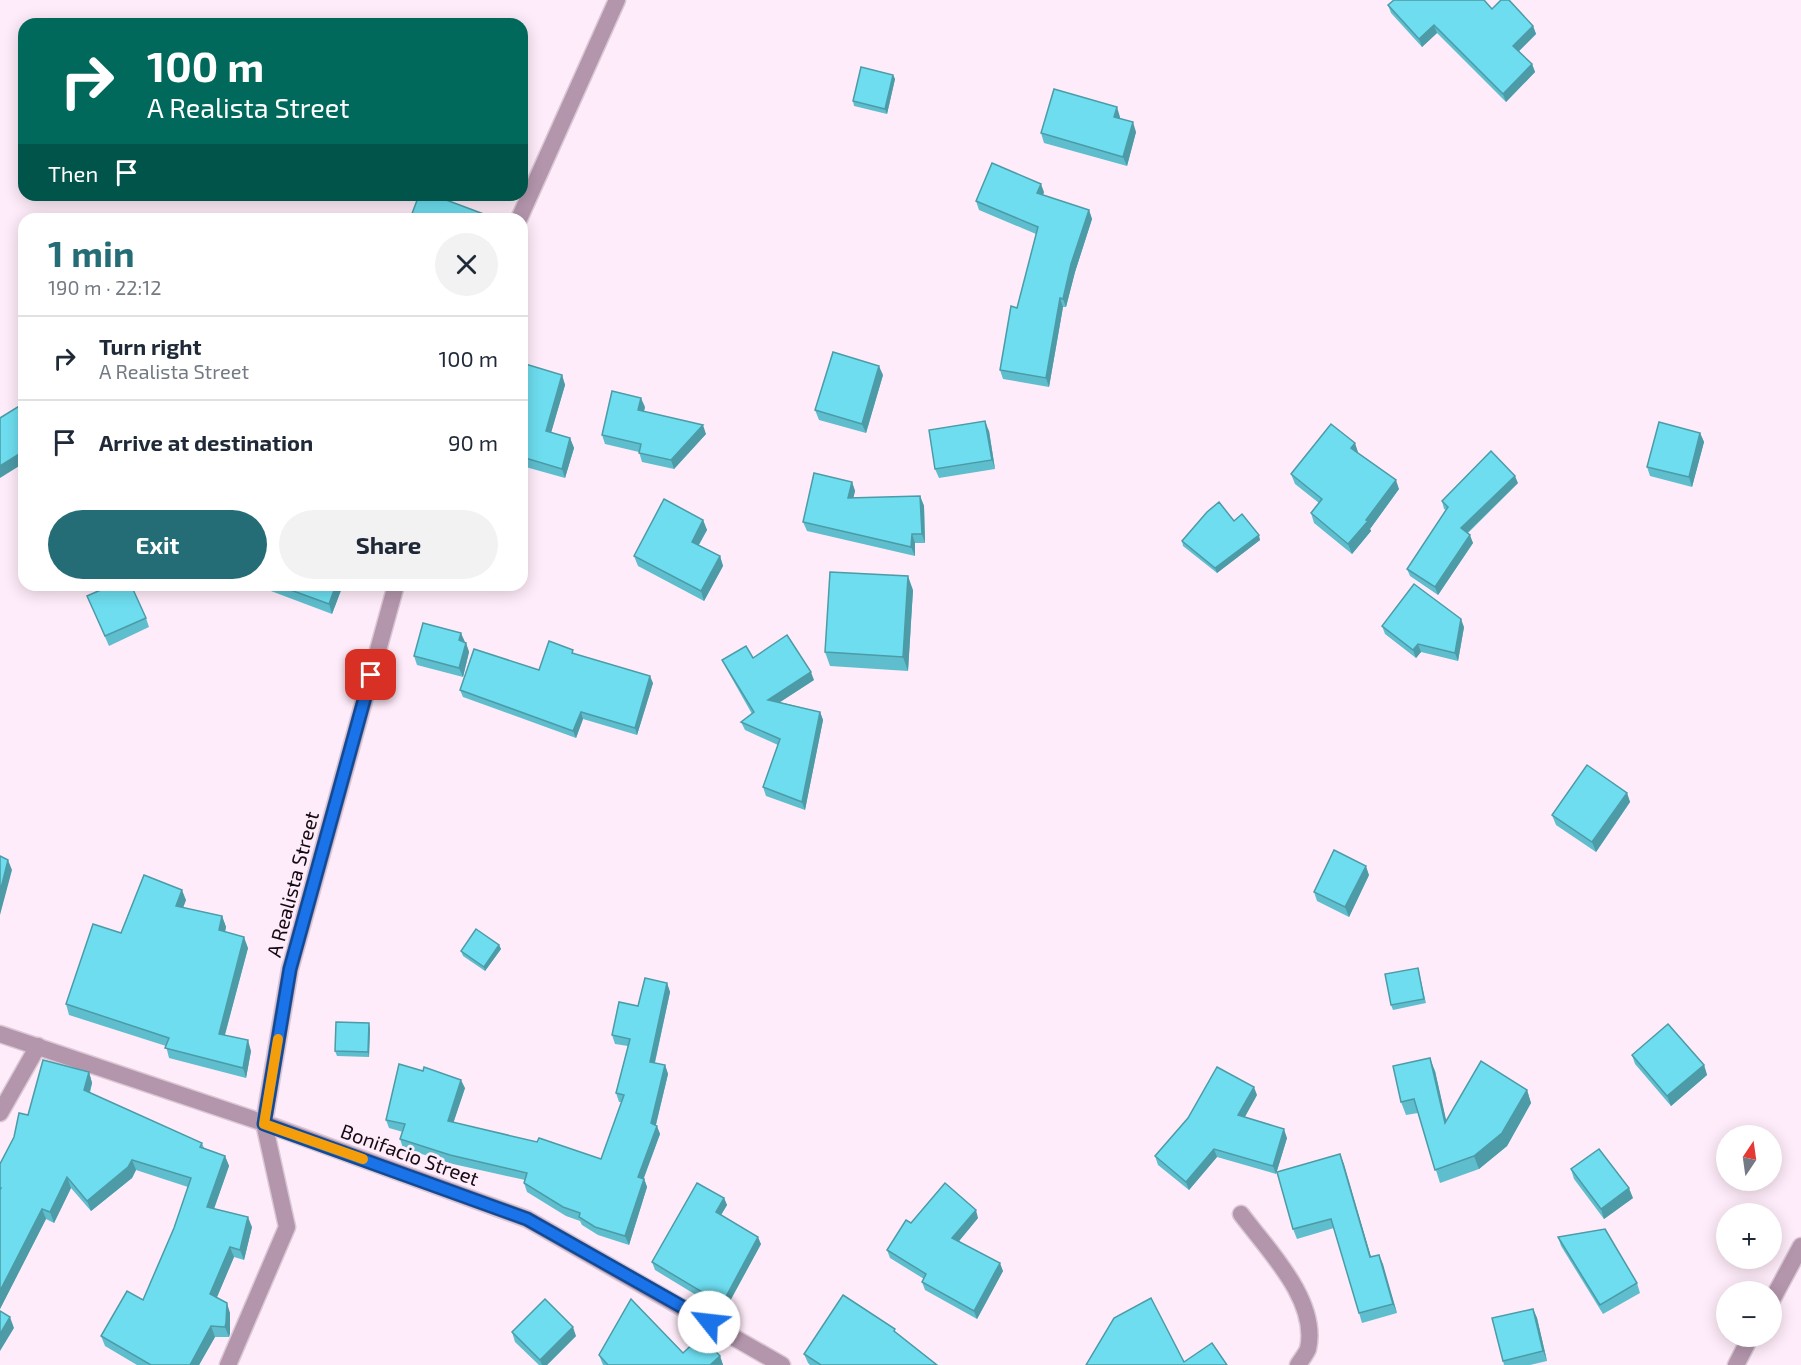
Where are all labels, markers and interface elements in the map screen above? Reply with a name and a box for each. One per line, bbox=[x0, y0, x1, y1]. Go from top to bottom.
text: 100 m bbox=[147, 40, 264, 90]
icon: right bbox=[48, 42, 126, 120]
text: A Realista Street bbox=[147, 91, 350, 123]
icon: arrive bbox=[110, 156, 143, 189]
text: Then bbox=[48, 160, 98, 186]
text: 1 min bbox=[48, 231, 135, 274]
button: close bbox=[435, 233, 498, 296]
text: 190 m · 22:12 bbox=[48, 275, 161, 299]
text: Turn right bbox=[99, 333, 201, 359]
icon: right bbox=[48, 342, 81, 375]
text: 100 m bbox=[439, 345, 498, 371]
text: A Realista Street bbox=[99, 359, 249, 383]
icon: arrive bbox=[48, 426, 81, 459]
text: Arrive at destination bbox=[99, 429, 313, 455]
text: 90 m bbox=[448, 429, 498, 455]
button: Exit bbox=[48, 510, 267, 579]
button: Share bbox=[279, 510, 498, 579]
pin bbox=[345, 649, 396, 700]
icon: arrive bbox=[354, 658, 387, 691]
street label: A Realista Street bbox=[261, 808, 323, 960]
street label: Bonifacio Street bbox=[338, 1118, 483, 1190]
north arrow bbox=[1716, 1125, 1782, 1191]
map controls bbox=[1716, 1125, 1782, 1347]
button: + bbox=[1716, 1203, 1782, 1269]
button: − bbox=[1716, 1281, 1782, 1347]
position arrow bbox=[677, 1290, 741, 1354]

